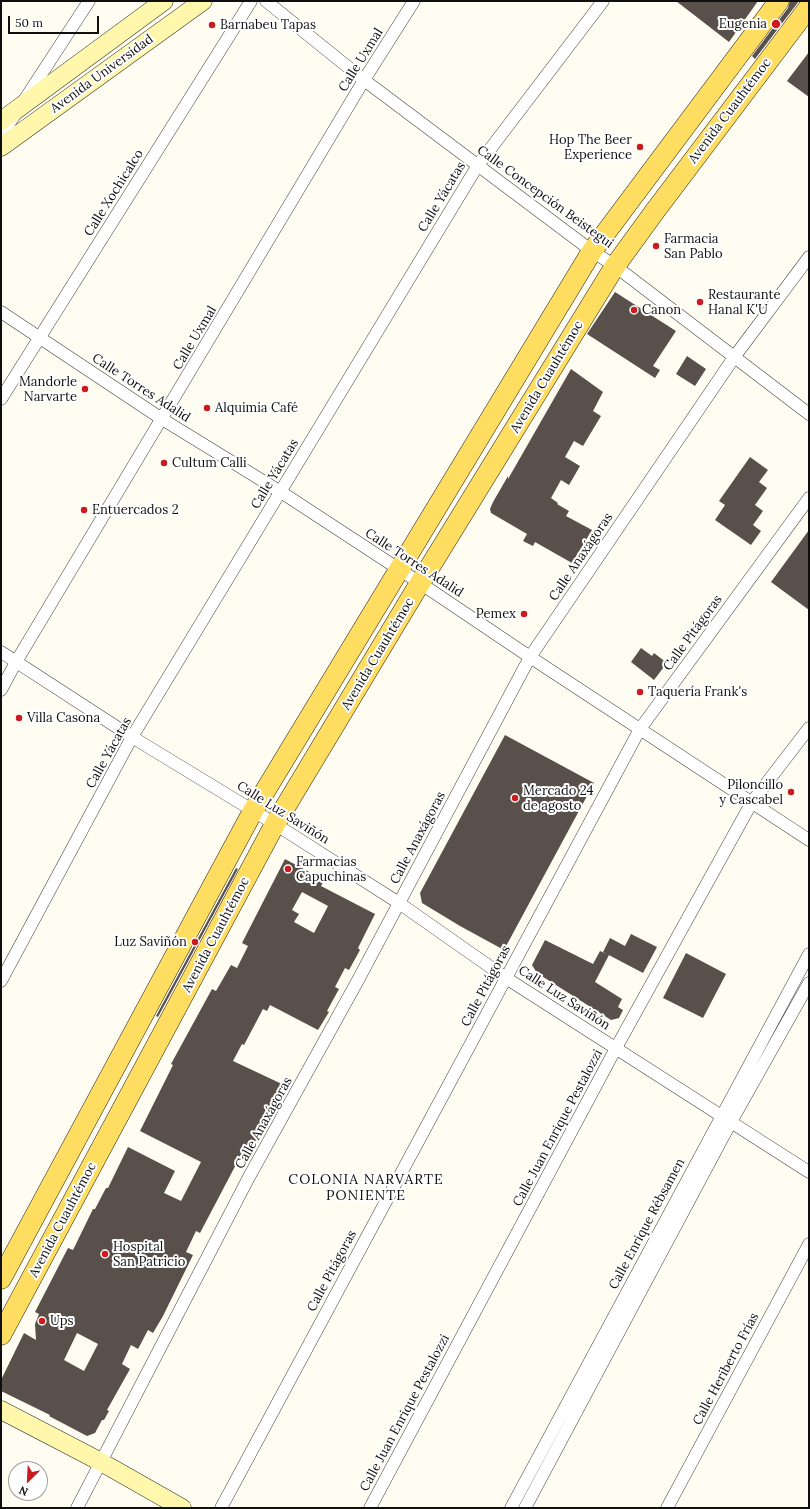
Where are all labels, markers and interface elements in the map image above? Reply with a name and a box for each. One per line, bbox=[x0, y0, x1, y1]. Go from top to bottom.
scale bar bbox=[10, 8, 101, 34]
text: 50 m bbox=[15, 15, 43, 30]
place label: Eugenia bbox=[719, 16, 767, 32]
place label: Barnabeu Tapas bbox=[220, 17, 316, 33]
marker: Eugenia bbox=[770, 18, 782, 30]
marker: Barnabeu Tapas bbox=[207, 20, 217, 30]
street label: Calle Uxmal bbox=[335, 25, 387, 95]
street label: Avenida Universidad bbox=[48, 31, 156, 117]
street label: Avenida Cuauhtémoc bbox=[685, 55, 775, 167]
place label: Hop The Beer Experience bbox=[549, 132, 632, 163]
street label: Calle Concepción Beistegui bbox=[474, 142, 616, 252]
marker: Hop The Beer Experience bbox=[635, 142, 645, 152]
street label: Calle Xochicalco bbox=[81, 147, 147, 239]
street label: Calle Yácatas bbox=[415, 159, 469, 235]
place label: Farmacia San Pablo bbox=[664, 231, 723, 262]
marker: Farmacia San Pablo bbox=[651, 241, 661, 251]
place label: Restaurante Hanal K'U bbox=[708, 287, 781, 318]
marker: Restaurante Hanal K'U bbox=[695, 297, 705, 307]
place label: Canon bbox=[642, 302, 681, 318]
street label: Calle Uxmal bbox=[170, 303, 220, 373]
marker: Canon bbox=[629, 305, 639, 315]
street label: Avenida Cuauhtémoc bbox=[507, 318, 587, 436]
street label: Calle Torres Adalid bbox=[89, 350, 193, 426]
place label: Mandorle Narvarte bbox=[19, 374, 77, 405]
marker: Mandorle Narvarte bbox=[80, 384, 90, 394]
place label: Alquimia Café bbox=[215, 400, 298, 416]
marker: Alquimia Café bbox=[202, 403, 212, 413]
street label: Calle Yácatas bbox=[248, 436, 302, 512]
place label: Cultum Calli bbox=[172, 455, 247, 471]
marker: Cultum Calli bbox=[159, 458, 169, 468]
place label: Entuercados 2 bbox=[92, 502, 179, 518]
marker: Entuercados 2 bbox=[79, 505, 89, 515]
street label: Calle Anaxágoras bbox=[546, 510, 616, 604]
street label: Calle Torres Adalid bbox=[362, 525, 466, 601]
street label: Calle Pitágoras bbox=[660, 592, 726, 674]
street label: Avenida Cuauhtémoc bbox=[338, 595, 418, 713]
place label: Pemex bbox=[476, 606, 516, 622]
marker: Pemex bbox=[519, 609, 529, 619]
place label: Taquería Frank's bbox=[648, 684, 747, 700]
marker: Taquería Frank's bbox=[635, 687, 645, 697]
place label: Villa Casona bbox=[27, 710, 100, 726]
marker: Villa Casona bbox=[14, 713, 24, 723]
street label: Calle Yácatas bbox=[83, 715, 135, 791]
place label: Piloncillo y Cascabel bbox=[719, 777, 783, 808]
street label: Calle Luz Saviñón bbox=[234, 778, 332, 848]
place label: Mercado 24 de agosto bbox=[523, 783, 594, 814]
marker: Piloncillo y Cascabel bbox=[786, 787, 796, 797]
street label: Calle Anaxágoras bbox=[387, 789, 449, 887]
marker: Mercado 24 de agosto bbox=[510, 793, 520, 803]
place label: Farmacias Capuchinas bbox=[296, 854, 366, 885]
marker: Farmacias Capuchinas bbox=[283, 864, 293, 874]
street label: Avenida Cuauhtémoc bbox=[179, 875, 253, 995]
place label: Luz Saviñón bbox=[114, 934, 187, 950]
marker: Luz Saviñón bbox=[190, 937, 200, 947]
street label: Calle Pitágoras bbox=[458, 943, 514, 1029]
street label: Calle Luz Saviñón bbox=[515, 963, 613, 1033]
street label: Calle Juan Enrique Pestalozzi bbox=[510, 1047, 606, 1209]
street label: Calle Anaxágoras bbox=[232, 1074, 296, 1172]
street label: Calle Enrique Rébsamen bbox=[606, 1156, 688, 1292]
street label: Avenida Cuauhtémoc bbox=[26, 1160, 100, 1280]
district label: COLONIA NARVARTE PONIENTE bbox=[288, 1172, 444, 1204]
street label: Calle Pitágoras bbox=[304, 1228, 360, 1314]
place label: Hospital San Patricio bbox=[113, 1239, 185, 1270]
marker: Hospital San Patricio bbox=[100, 1249, 110, 1259]
street label: Calle Heriberto Frías bbox=[690, 1310, 762, 1428]
place label: Ups bbox=[50, 1313, 74, 1329]
marker: Ups bbox=[37, 1316, 47, 1326]
street label: Calle Juan Enrique Pestalozzi bbox=[357, 1332, 453, 1494]
north arrow bbox=[8, 1461, 48, 1501]
text: N bbox=[17, 1483, 30, 1499]

